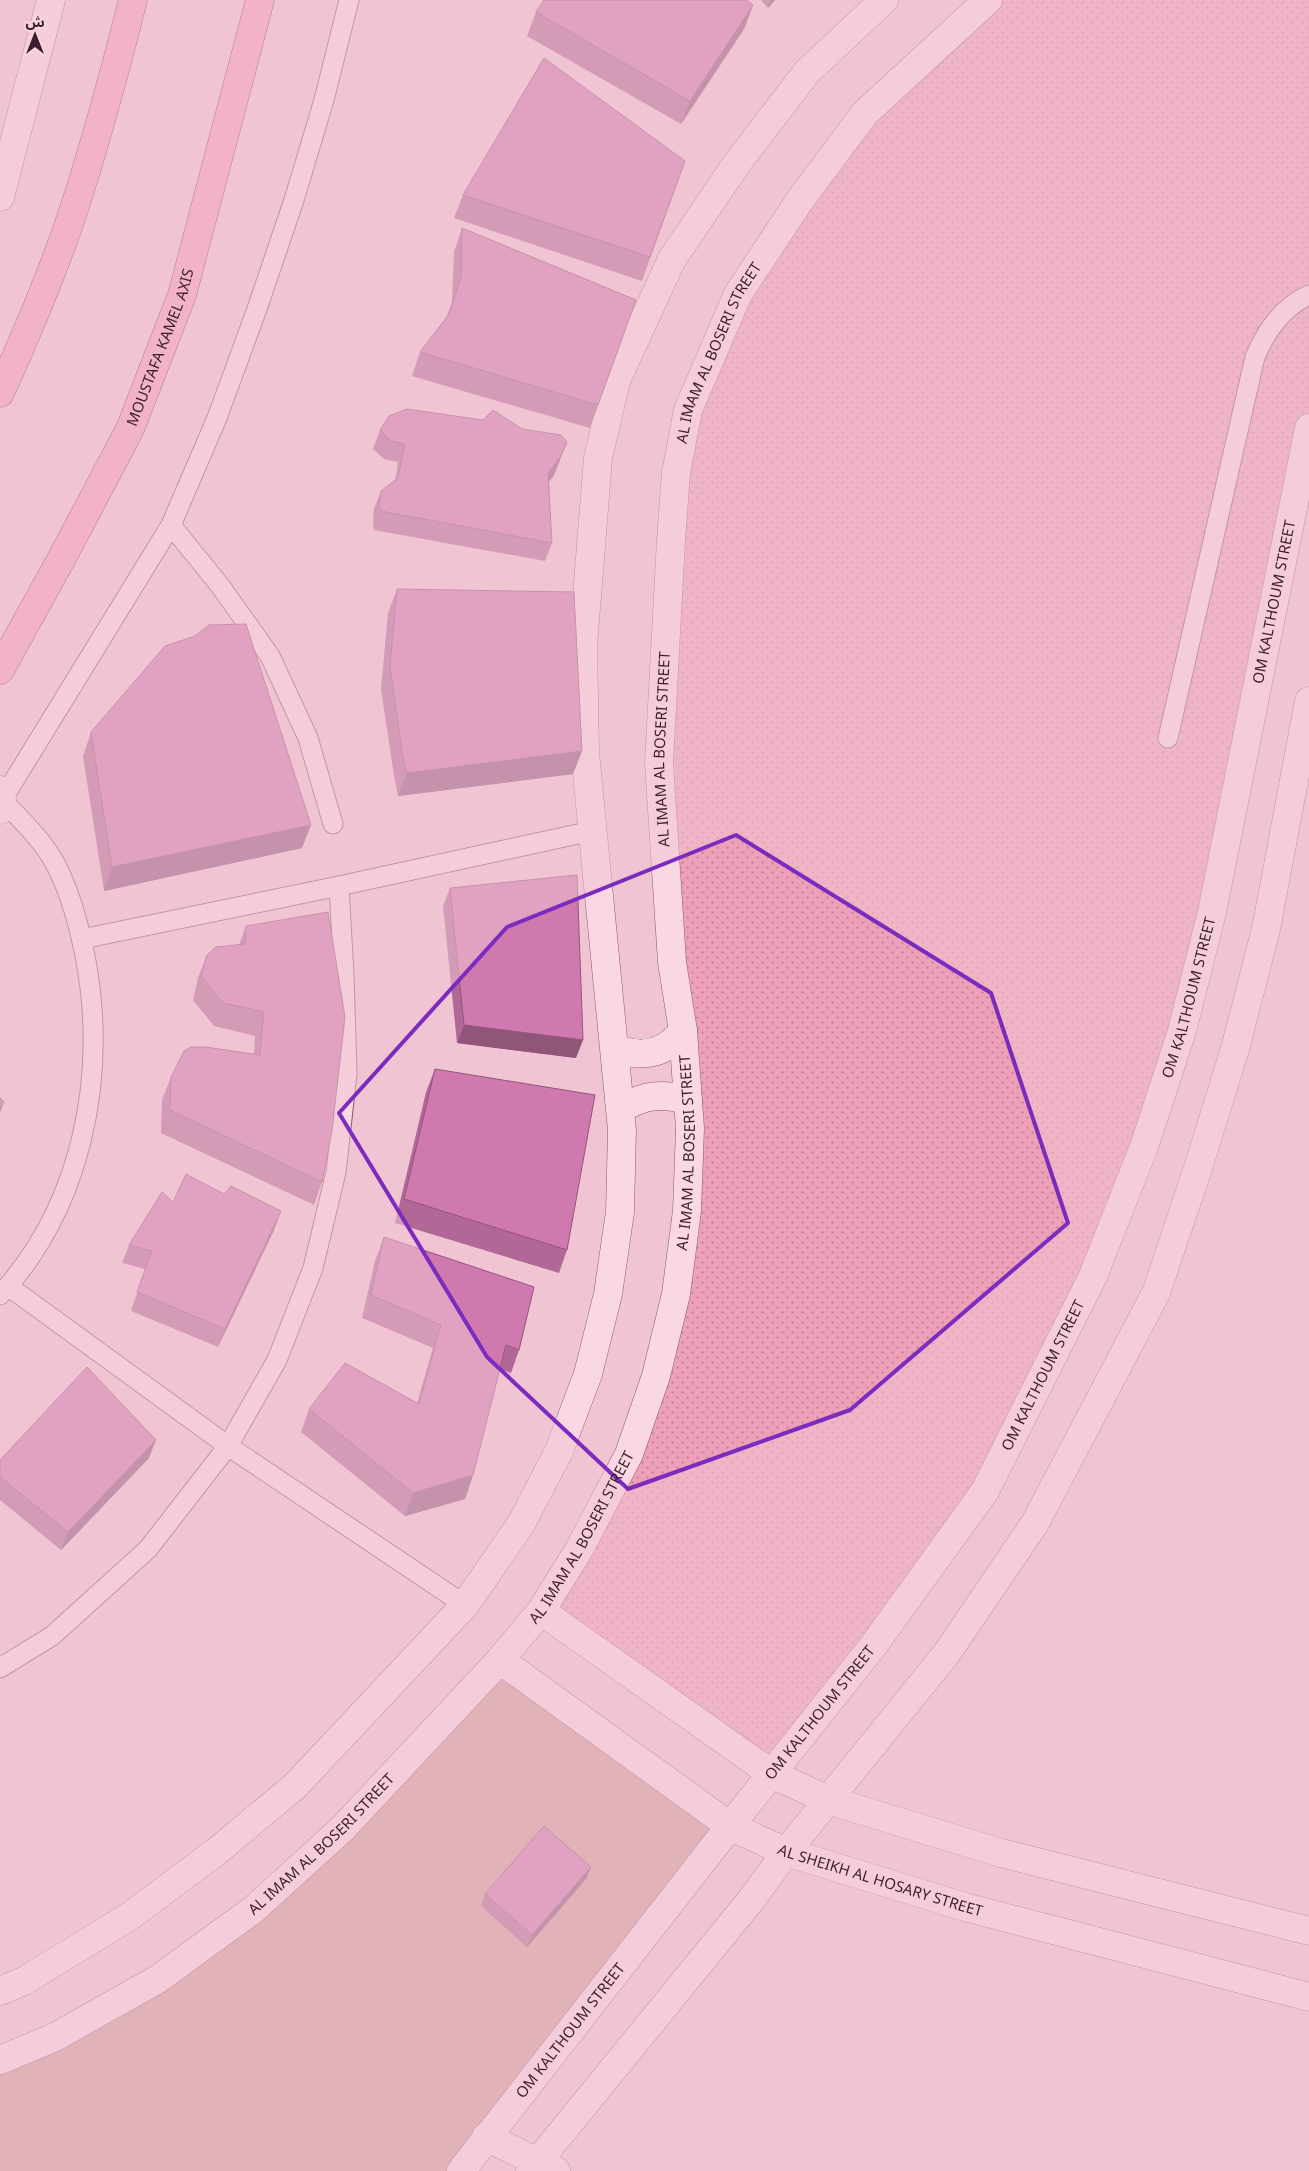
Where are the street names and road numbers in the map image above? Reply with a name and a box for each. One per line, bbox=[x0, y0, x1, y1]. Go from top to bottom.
street label: AL IMAM AL BOSERI STREET bbox=[666, 255, 771, 446]
street label: MOUSTAFA KAMEL AXIS bbox=[116, 265, 204, 431]
street label: OM KALTHOUM STREET bbox=[1242, 517, 1306, 687]
street label: AL IMAM AL BOSERI STREET bbox=[643, 650, 681, 848]
street label: OM KALTHOUM STREET bbox=[1151, 913, 1226, 1083]
street label: AL IMAM AL BOSERI STREET bbox=[666, 1053, 706, 1252]
street label: OM KALTHOUM STREET bbox=[991, 1293, 1095, 1457]
street label: AL IMAM AL BOSERI STREET bbox=[520, 1444, 644, 1632]
street label: OM KALTHOUM STREET bbox=[756, 1637, 885, 1788]
street label: AL IMAM AL BOSERI STREET bbox=[240, 1765, 404, 1924]
street label: AL SHEIKH AL HOSARY STREET bbox=[772, 1834, 987, 1927]
street label: OM KALTHOUM STREET bbox=[507, 1955, 635, 2106]

